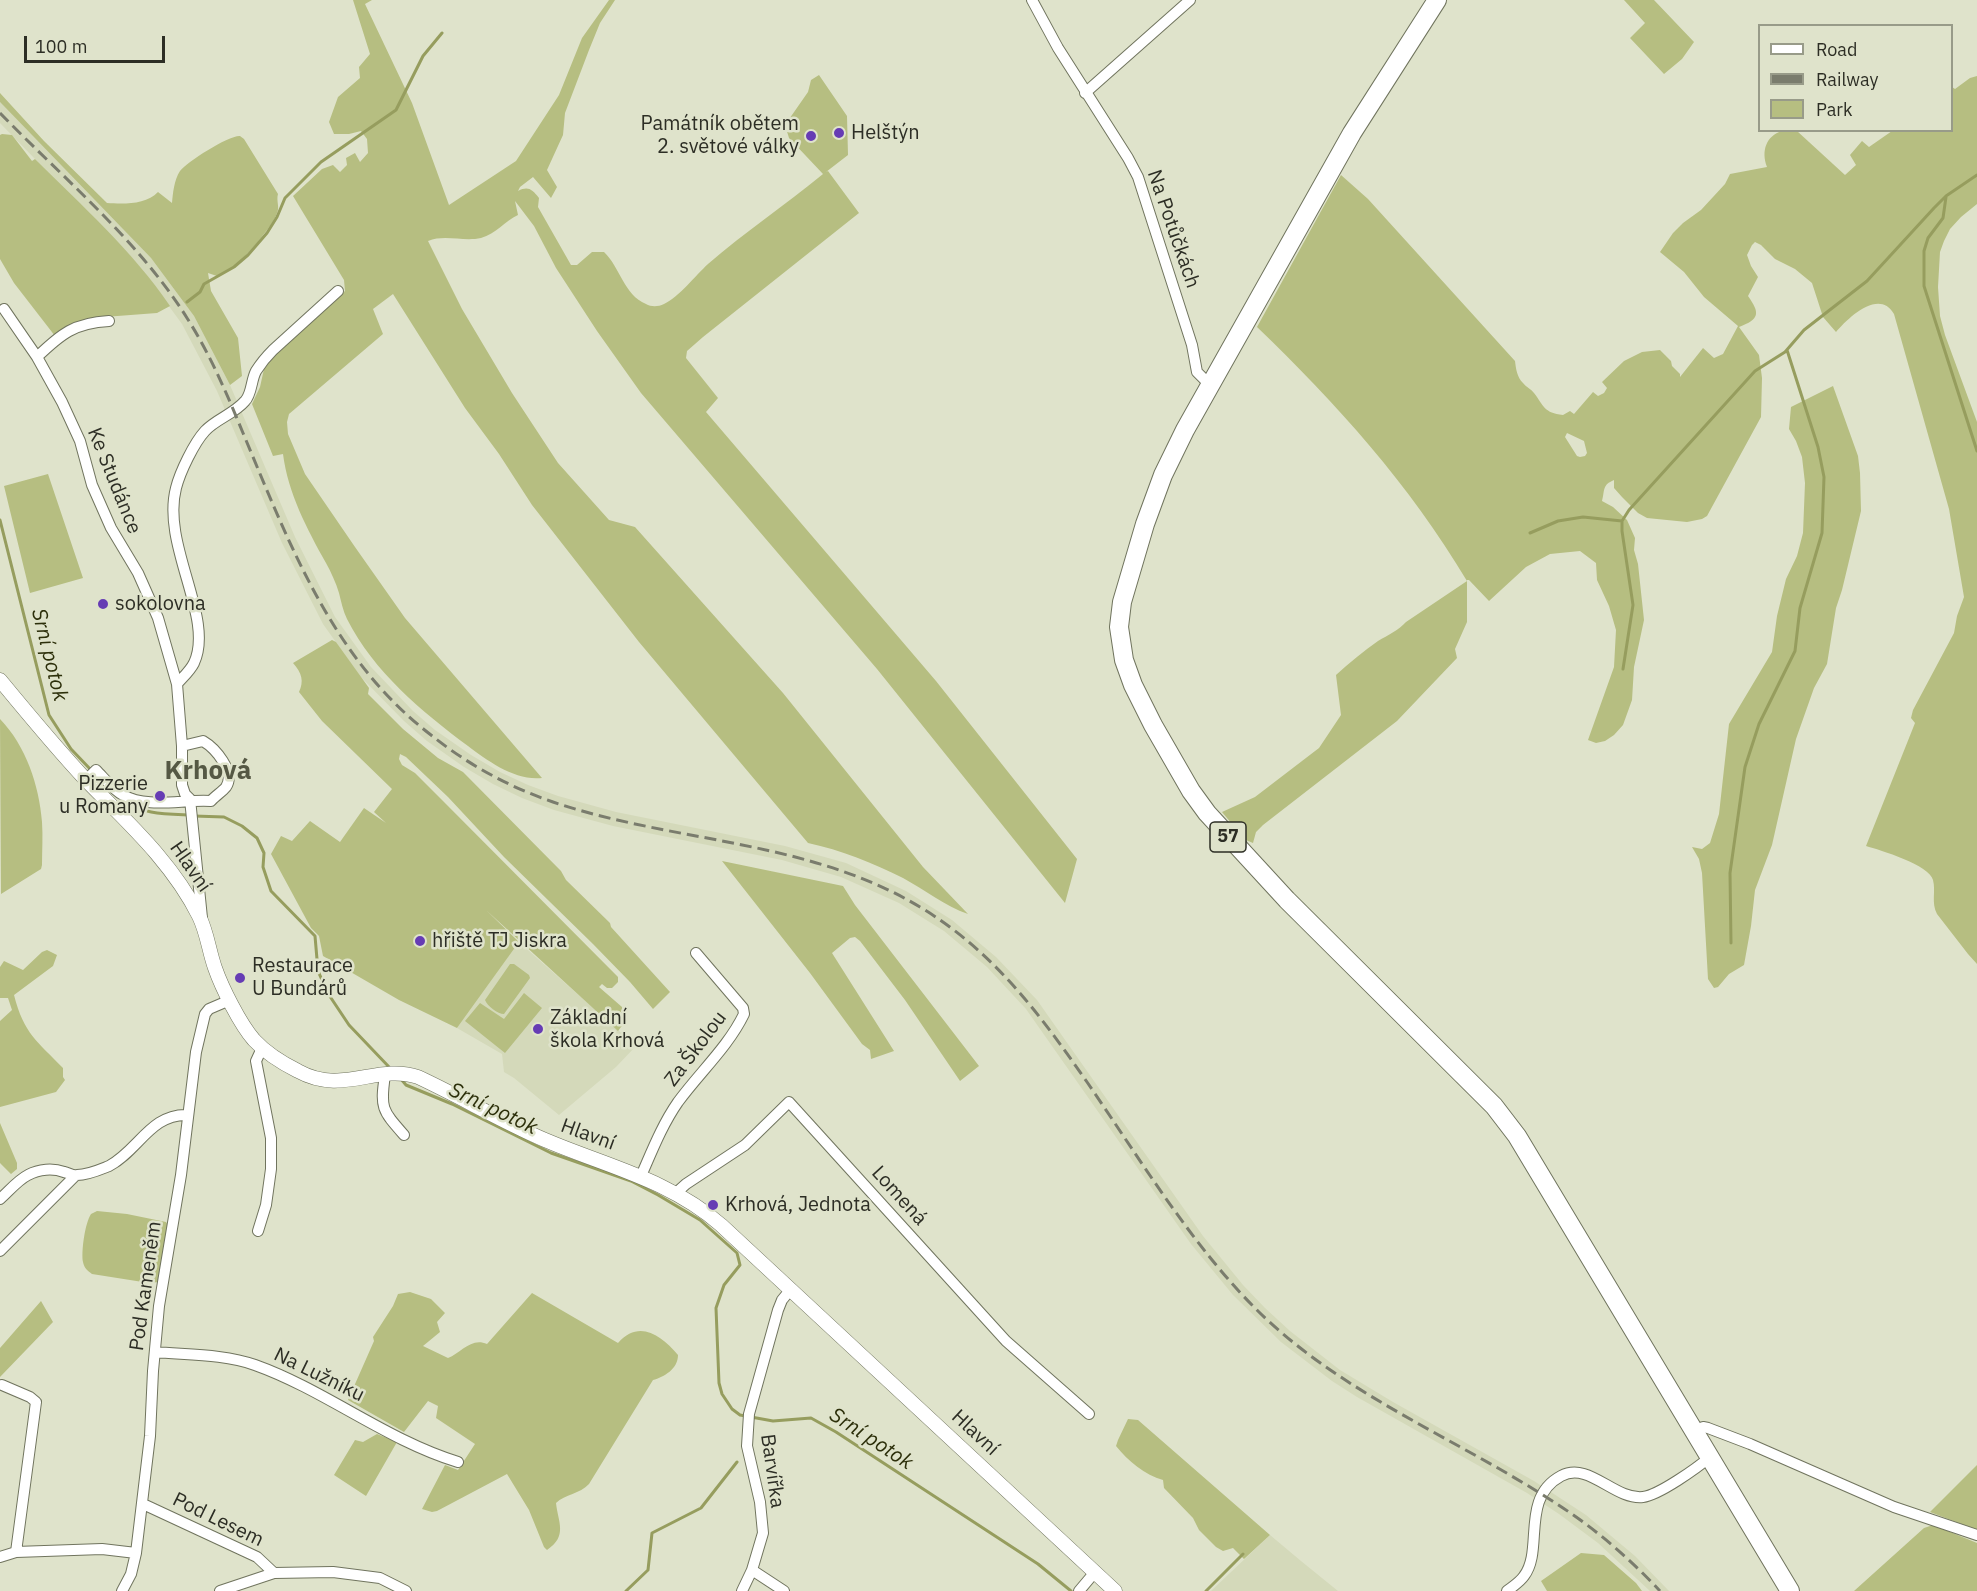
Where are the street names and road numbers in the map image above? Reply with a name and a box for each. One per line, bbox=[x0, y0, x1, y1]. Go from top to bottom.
street label: Na Potůčkách bbox=[1142, 167, 1204, 291]
street label: Ke Studánce bbox=[82, 424, 146, 538]
road number: 57 bbox=[1210, 822, 1246, 852]
street label: Hlavní bbox=[164, 837, 216, 897]
street label: Za Školou bbox=[660, 1007, 732, 1091]
street label: Hlavní bbox=[557, 1114, 619, 1156]
street label: Lomená bbox=[866, 1161, 932, 1231]
street label: Pod Kameněm bbox=[125, 1220, 167, 1352]
street label: Na Lužníku bbox=[270, 1343, 368, 1407]
street label: Hlavní bbox=[946, 1405, 1004, 1461]
street label: Barvířka bbox=[755, 1432, 789, 1510]
street label: Pod Lesem bbox=[169, 1488, 267, 1552]

